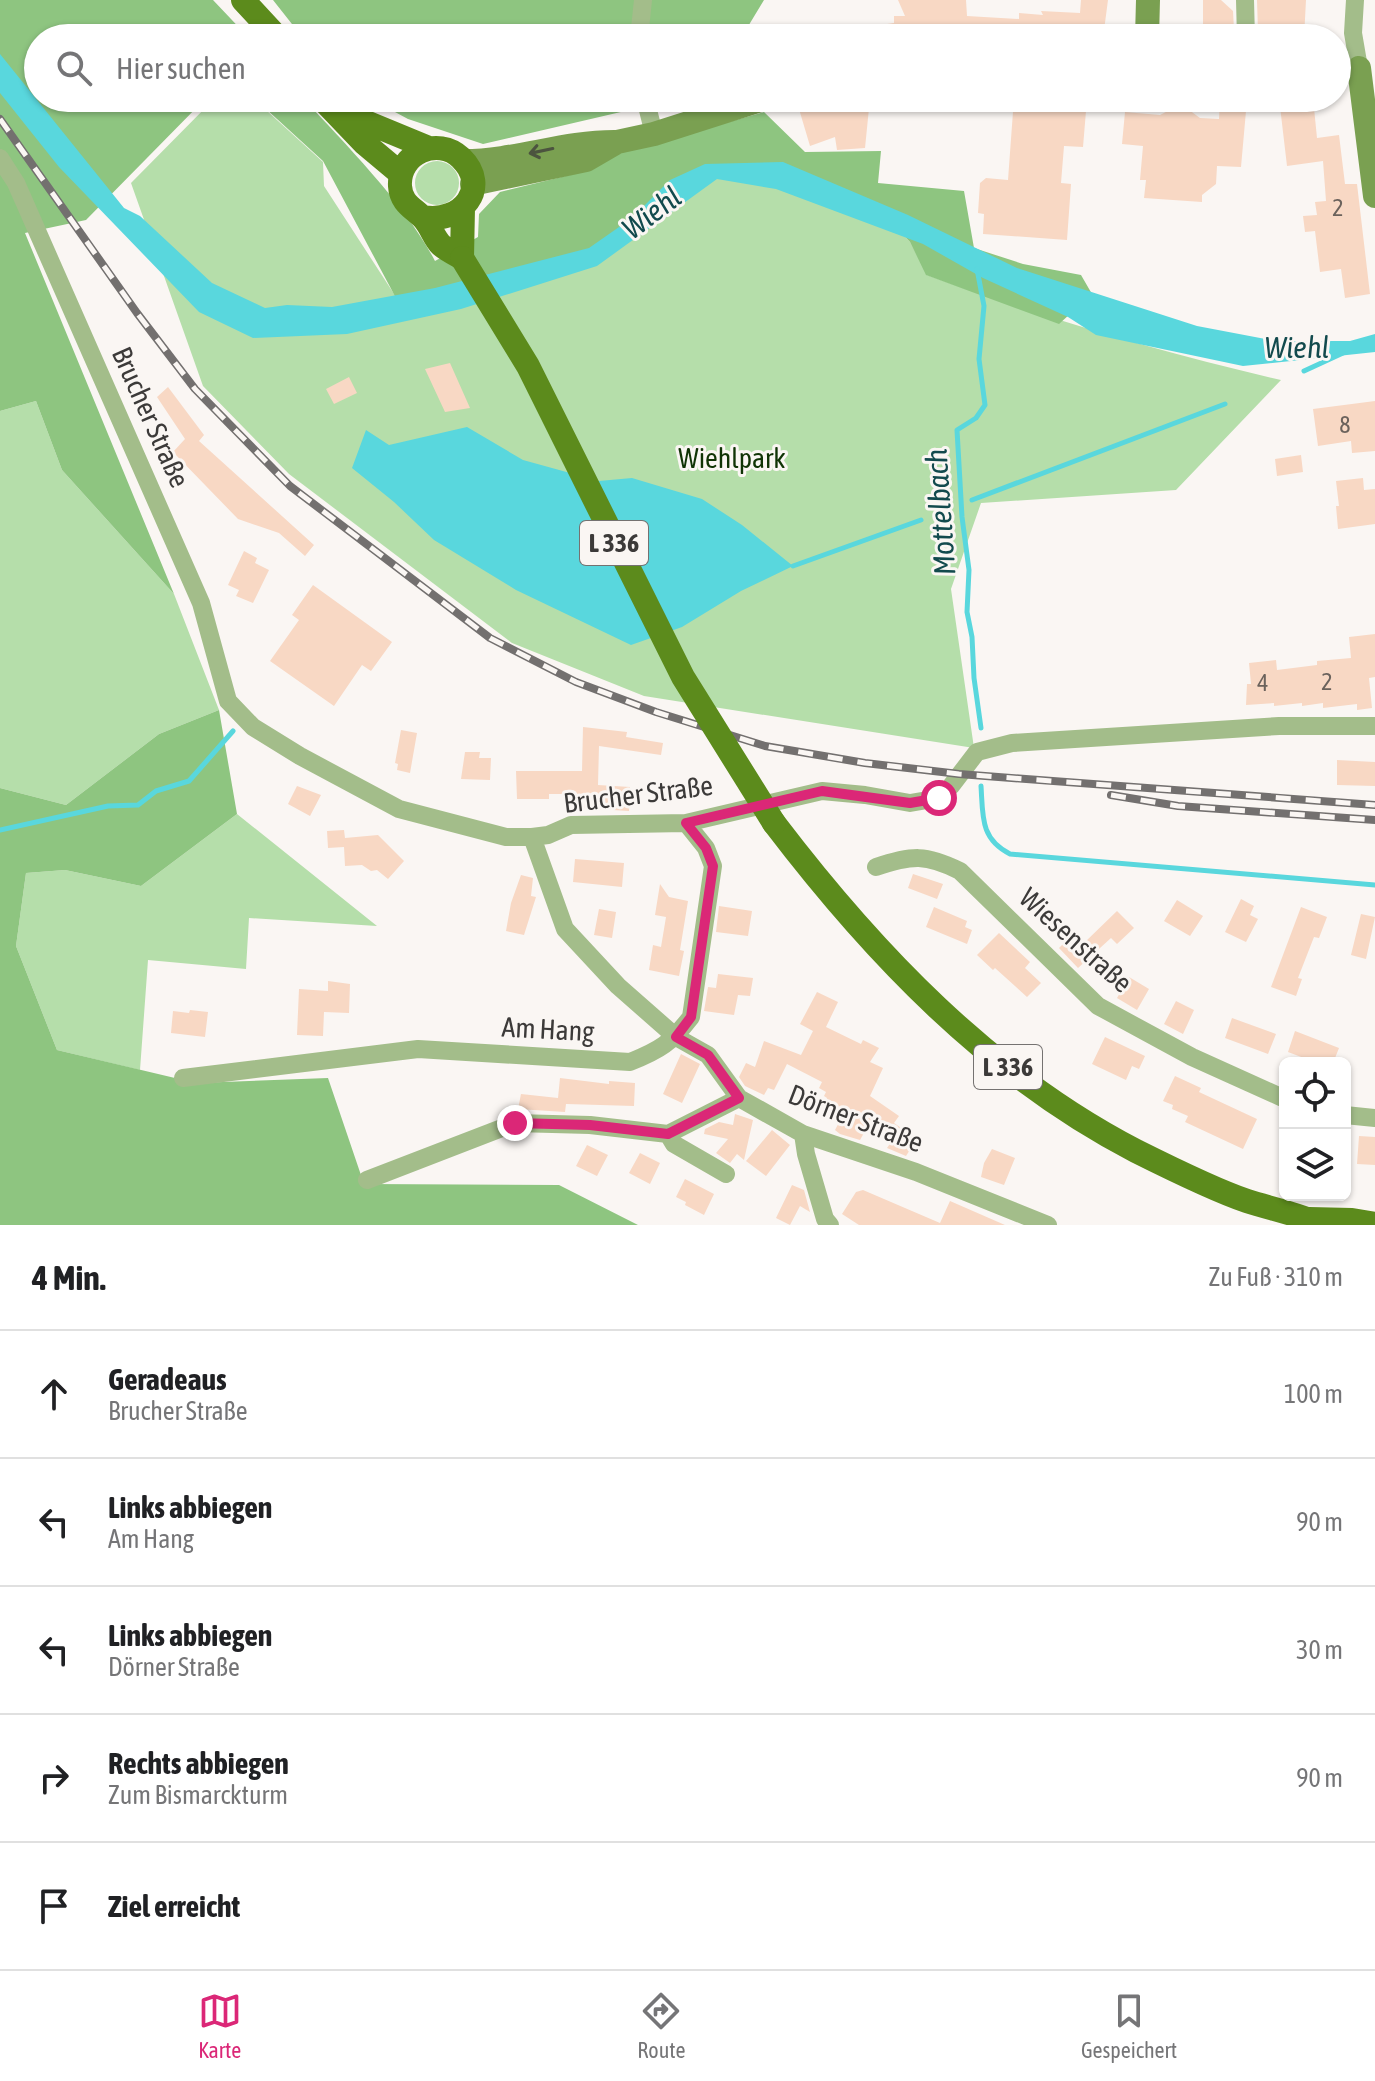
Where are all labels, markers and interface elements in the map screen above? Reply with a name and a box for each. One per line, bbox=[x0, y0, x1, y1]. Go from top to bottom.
search box bbox=[24, 24, 1351, 112]
icon: search bbox=[52, 46, 96, 90]
text: Hier suchen bbox=[116, 51, 246, 85]
one-way arrow bbox=[528, 144, 554, 159]
water label: Wiehl bbox=[615, 179, 687, 245]
house number: 2 bbox=[1332, 194, 1344, 221]
water label: Wiehl bbox=[1265, 330, 1329, 364]
street label: Brucher Straße bbox=[106, 342, 196, 492]
house number: 8 bbox=[1339, 411, 1351, 438]
park label: Wiehlpark bbox=[678, 442, 786, 474]
water label: Mottelbach bbox=[919, 448, 961, 576]
road number: L 336 bbox=[580, 521, 648, 565]
house number: 2 bbox=[1321, 668, 1333, 695]
house number: 4 bbox=[1257, 669, 1269, 696]
street label: Brucher Straße bbox=[561, 769, 715, 819]
route start bbox=[921, 780, 957, 816]
street label: Wiesenstraße bbox=[1013, 881, 1139, 999]
street label: Am Hang bbox=[501, 1011, 595, 1047]
road number: L 336 bbox=[974, 1045, 1042, 1089]
map controls bbox=[1279, 1057, 1351, 1201]
button: locate bbox=[1279, 1057, 1351, 1129]
street label: Dörner Straße bbox=[784, 1078, 928, 1158]
route end bbox=[497, 1105, 533, 1141]
button: layers bbox=[1279, 1129, 1351, 1201]
text: 4 Min. bbox=[32, 1258, 106, 1297]
text: Zu Fuß · 310 m bbox=[1209, 1262, 1343, 1292]
text: Geradeaus bbox=[108, 1362, 227, 1396]
icon: ahead bbox=[32, 1372, 76, 1416]
text: 100 m bbox=[1284, 1379, 1343, 1409]
text: Brucher Straße bbox=[108, 1396, 248, 1426]
text: Links abbiegen bbox=[108, 1490, 272, 1524]
icon: left bbox=[32, 1500, 76, 1544]
text: 90 m bbox=[1296, 1507, 1343, 1537]
text: Am Hang bbox=[108, 1524, 194, 1554]
text: Links abbiegen bbox=[108, 1618, 272, 1652]
icon: left bbox=[32, 1628, 76, 1672]
text: 30 m bbox=[1296, 1635, 1343, 1665]
text: Dörner Straße bbox=[108, 1652, 240, 1682]
text: Rechts abbiegen bbox=[108, 1746, 289, 1780]
icon: right bbox=[32, 1756, 76, 1800]
text: 90 m bbox=[1296, 1763, 1343, 1793]
text: Zum Bismarckturm bbox=[108, 1780, 288, 1810]
icon: arrive bbox=[32, 1884, 76, 1928]
text: Ziel erreicht bbox=[108, 1889, 240, 1923]
tab: Karte bbox=[198, 1989, 242, 2063]
tab: Route bbox=[637, 1989, 685, 2063]
tab: Gespeichert bbox=[1081, 1989, 1177, 2063]

